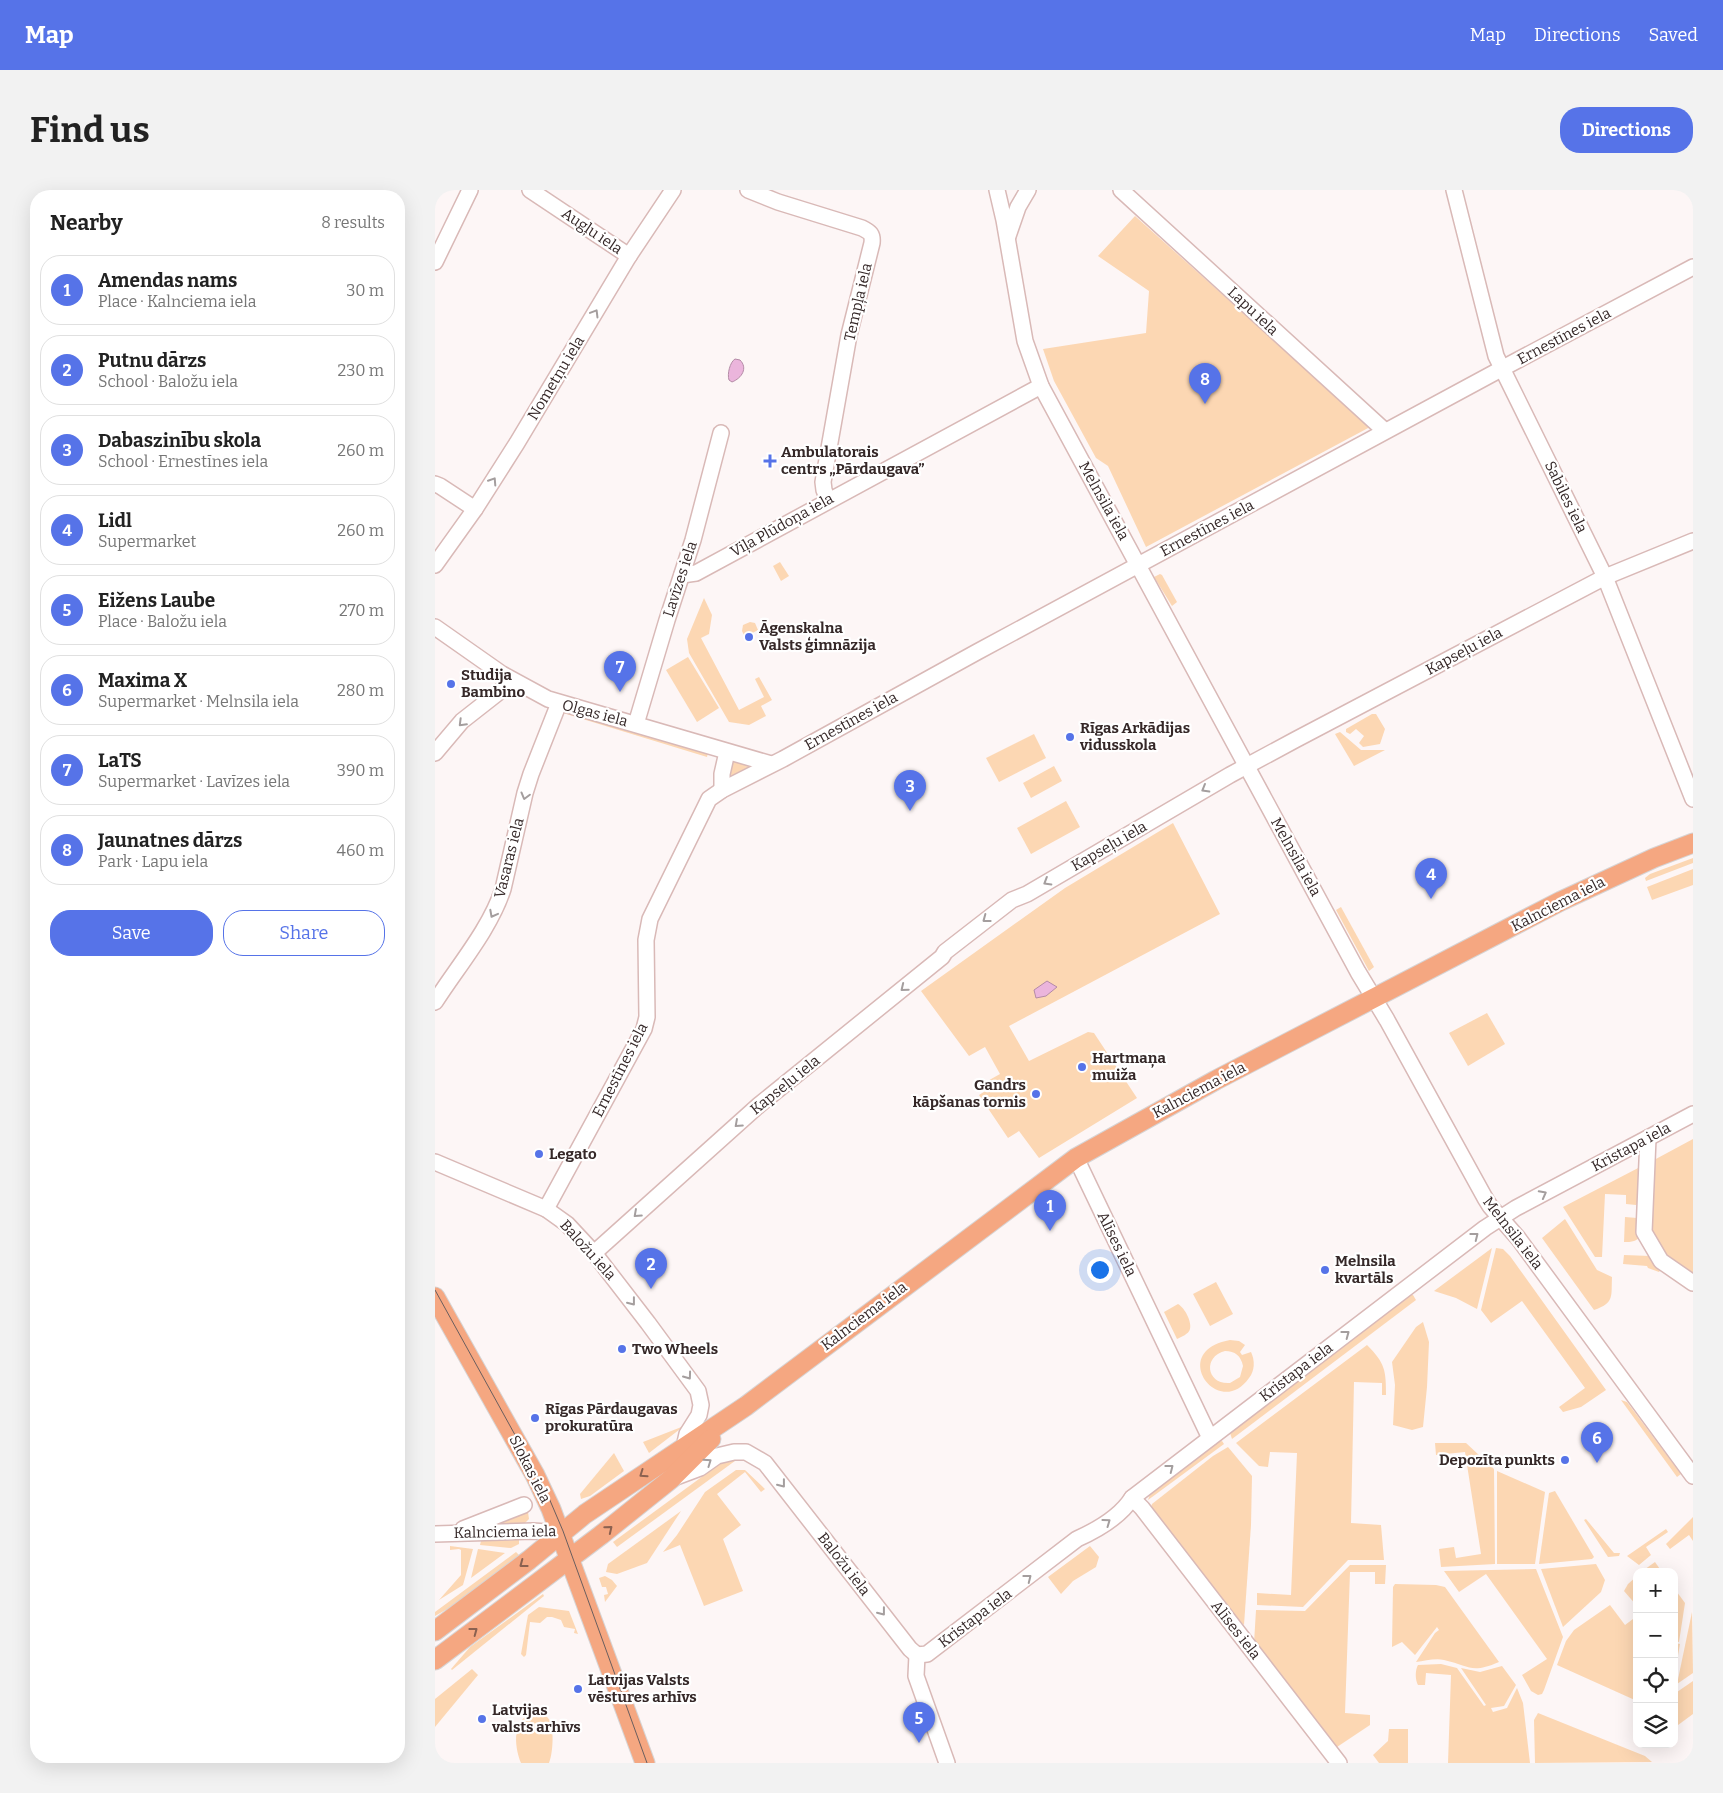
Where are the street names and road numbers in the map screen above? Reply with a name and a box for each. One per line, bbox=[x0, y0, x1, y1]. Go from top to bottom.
street label: Augļu iela bbox=[558, 204, 626, 259]
street label: Tempļa iela bbox=[840, 261, 877, 343]
street label: Lapu iela bbox=[1224, 283, 1282, 339]
street label: Ernestīnes iela bbox=[1514, 304, 1614, 368]
street label: Nometņu iela bbox=[524, 333, 589, 424]
street label: Sabiles iela bbox=[1541, 458, 1591, 536]
street label: Melnsila iela bbox=[1075, 459, 1133, 543]
street label: Viļa Plūdoņa iela bbox=[727, 489, 837, 562]
street label: Ernestīnes iela bbox=[1157, 496, 1257, 560]
street label: Lavīzes iela bbox=[659, 539, 701, 619]
street label: Kapseļu iela bbox=[1423, 623, 1506, 680]
street label: Ernestīnes iela bbox=[801, 688, 901, 754]
street label: Olgas iela bbox=[560, 696, 630, 730]
street label: Melnsila iela bbox=[1267, 815, 1325, 899]
street label: Vasaras iela bbox=[490, 816, 528, 900]
street label: Kapseļu iela bbox=[1068, 817, 1150, 876]
street label: Kalnciema iela bbox=[1508, 873, 1608, 935]
street label: Ernestīnes iela bbox=[589, 1020, 651, 1120]
street label: Kapseļu iela bbox=[747, 1052, 824, 1119]
street label: Kalnciema iela bbox=[1149, 1058, 1249, 1122]
street label: Kristapa iela bbox=[1588, 1119, 1674, 1175]
street label: Melnsila iela bbox=[1479, 1193, 1547, 1273]
street label: Alīses iela bbox=[1094, 1209, 1140, 1279]
street label: Baložu iela bbox=[556, 1216, 620, 1284]
street label: Kalnciema iela bbox=[818, 1278, 910, 1354]
street label: Kristapa iela bbox=[1256, 1339, 1336, 1405]
street label: Slokas iela bbox=[505, 1432, 555, 1506]
street label: Kalnciema iela bbox=[453, 1522, 557, 1542]
street label: Baložu iela bbox=[814, 1529, 874, 1599]
street label: Kristapa iela bbox=[935, 1585, 1015, 1651]
street label: Alīses iela bbox=[1207, 1597, 1265, 1663]

